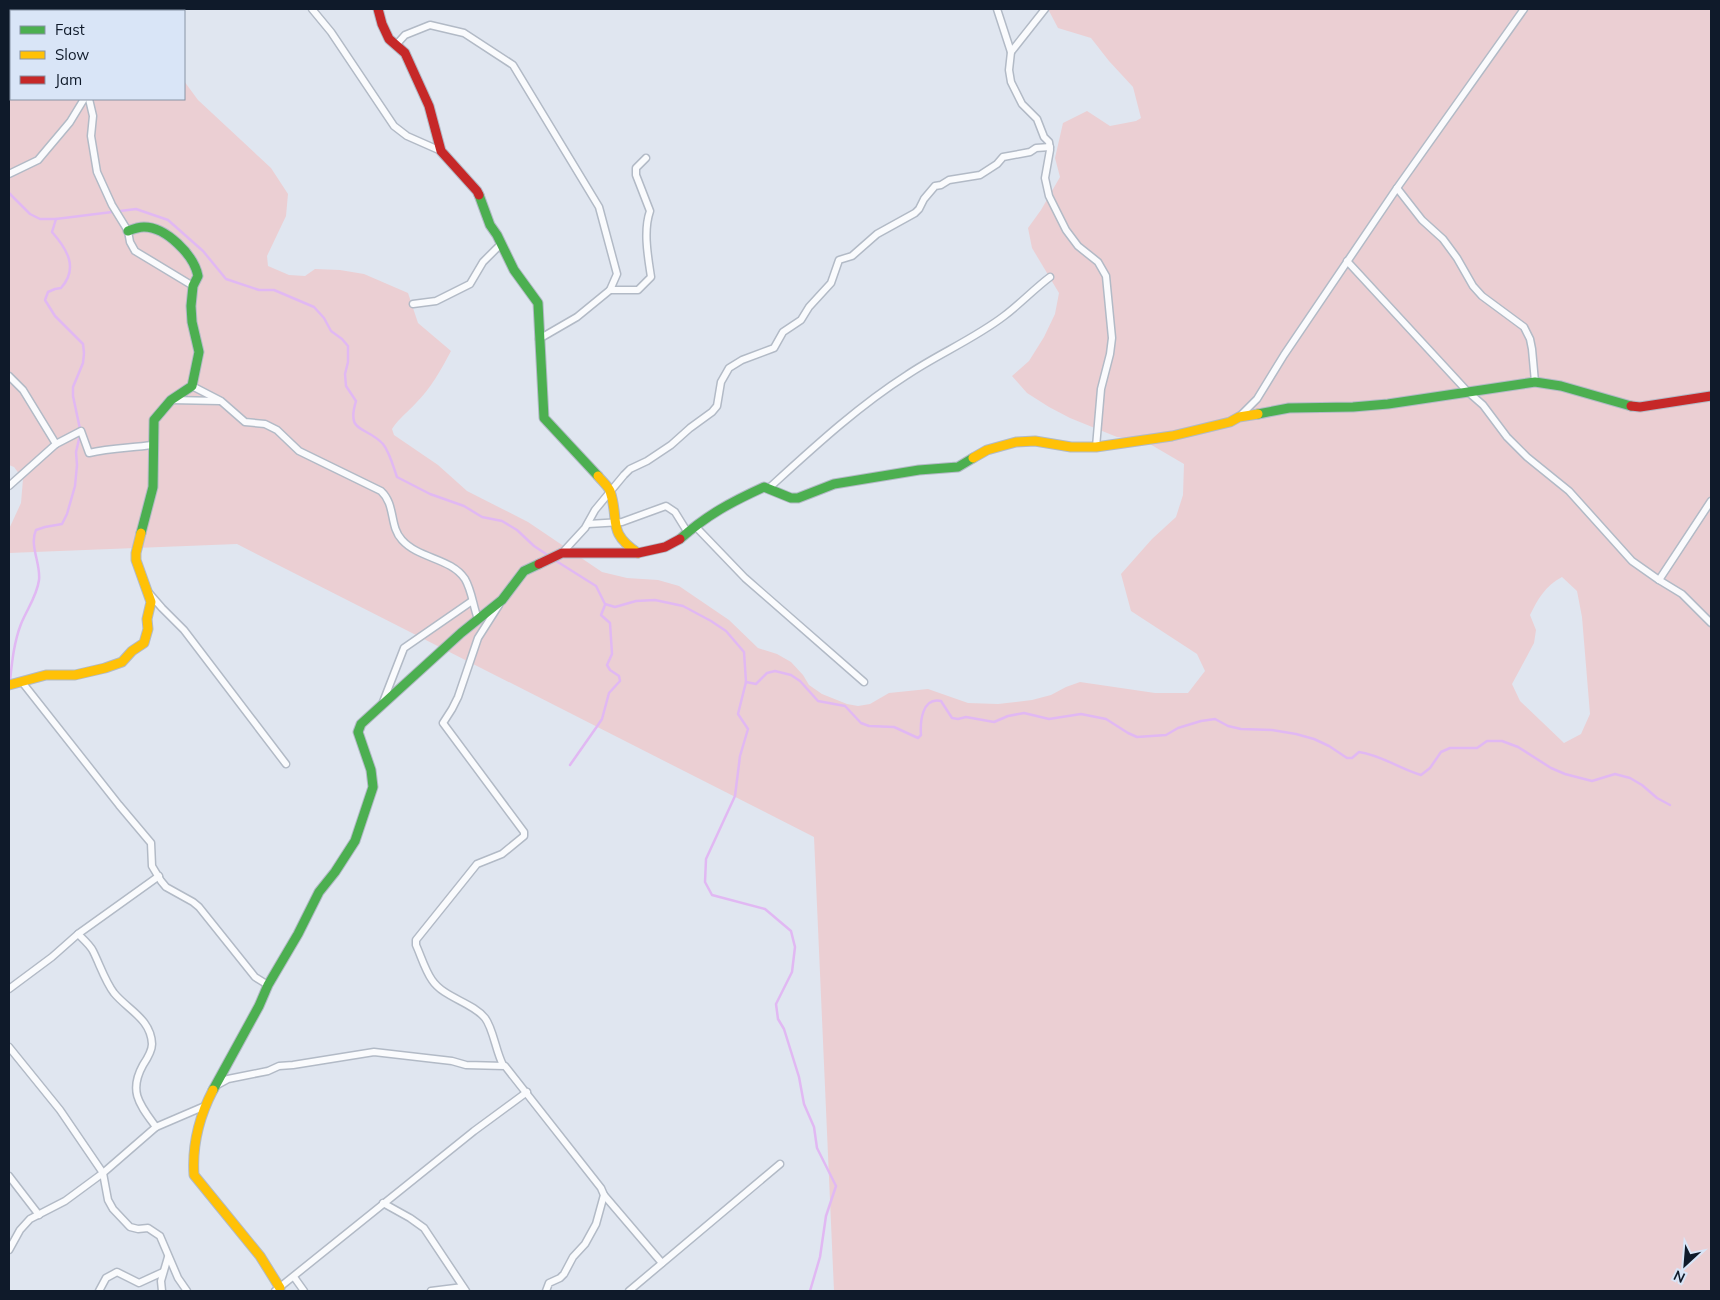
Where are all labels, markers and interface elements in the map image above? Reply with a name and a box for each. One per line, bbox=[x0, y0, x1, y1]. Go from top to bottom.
legend bbox=[10, 10, 185, 100]
text: Fast bbox=[55, 20, 85, 39]
text: Slow bbox=[55, 45, 89, 64]
text: Jam bbox=[55, 70, 82, 89]
north arrow bbox=[1660, 1240, 1710, 1290]
text: N bbox=[1671, 1266, 1688, 1287]

